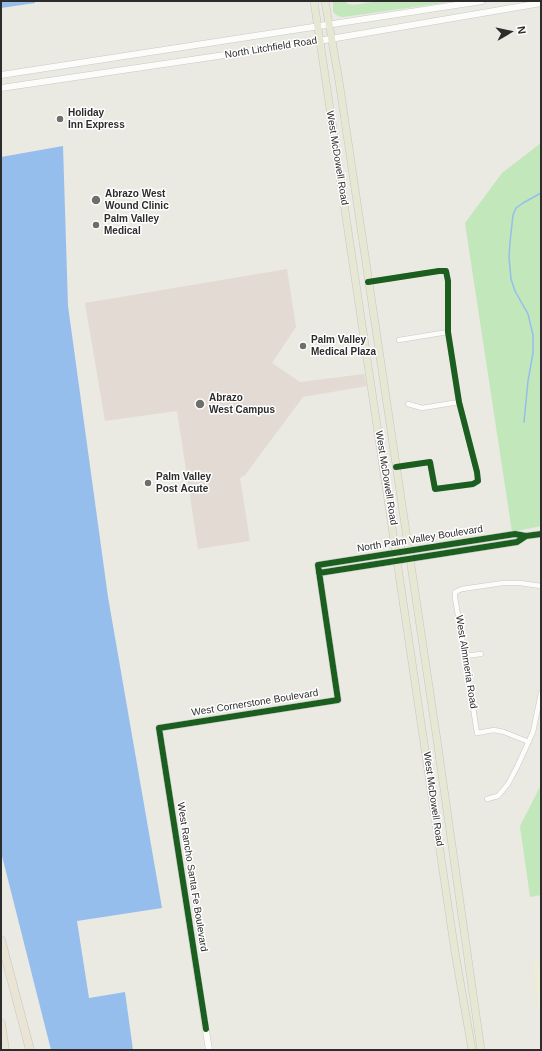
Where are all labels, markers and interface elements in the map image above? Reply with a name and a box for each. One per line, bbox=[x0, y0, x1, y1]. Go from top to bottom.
north arrow bbox=[490, 12, 530, 52]
text: N bbox=[515, 25, 528, 35]
street label: North Litchfield Road bbox=[224, 35, 318, 61]
place label: Holiday Inn Express bbox=[68, 107, 125, 130]
street label: West McDowell Road bbox=[324, 110, 350, 206]
marker: Holiday Inn Express bbox=[55, 114, 65, 124]
place label: Abrazo West Wound Clinic bbox=[105, 188, 169, 212]
marker: Abrazo West Wound Clinic bbox=[90, 194, 102, 206]
place label: Palm Valley Medical bbox=[104, 213, 159, 236]
marker: Palm Valley Medical bbox=[91, 220, 101, 230]
place label: Palm Valley Medical Plaza bbox=[311, 334, 376, 358]
marker: Palm Valley Medical Plaza bbox=[298, 341, 308, 351]
place label: Abrazo West Campus bbox=[209, 392, 275, 416]
marker: Abrazo West Campus bbox=[194, 398, 206, 410]
street label: West McDowell Road bbox=[373, 430, 399, 526]
place label: Palm Valley Post Acute bbox=[156, 471, 211, 494]
marker: Palm Valley Post Acute bbox=[143, 478, 153, 488]
street label: North Palm Valley Boulevard bbox=[356, 523, 484, 555]
street label: West Almmeria Road bbox=[453, 614, 479, 710]
street label: West Cornerstone Boulevard bbox=[191, 687, 319, 719]
street label: West McDowell Road bbox=[420, 751, 446, 847]
street label: West Rancho Santa Fe Boulevard bbox=[174, 801, 210, 953]

